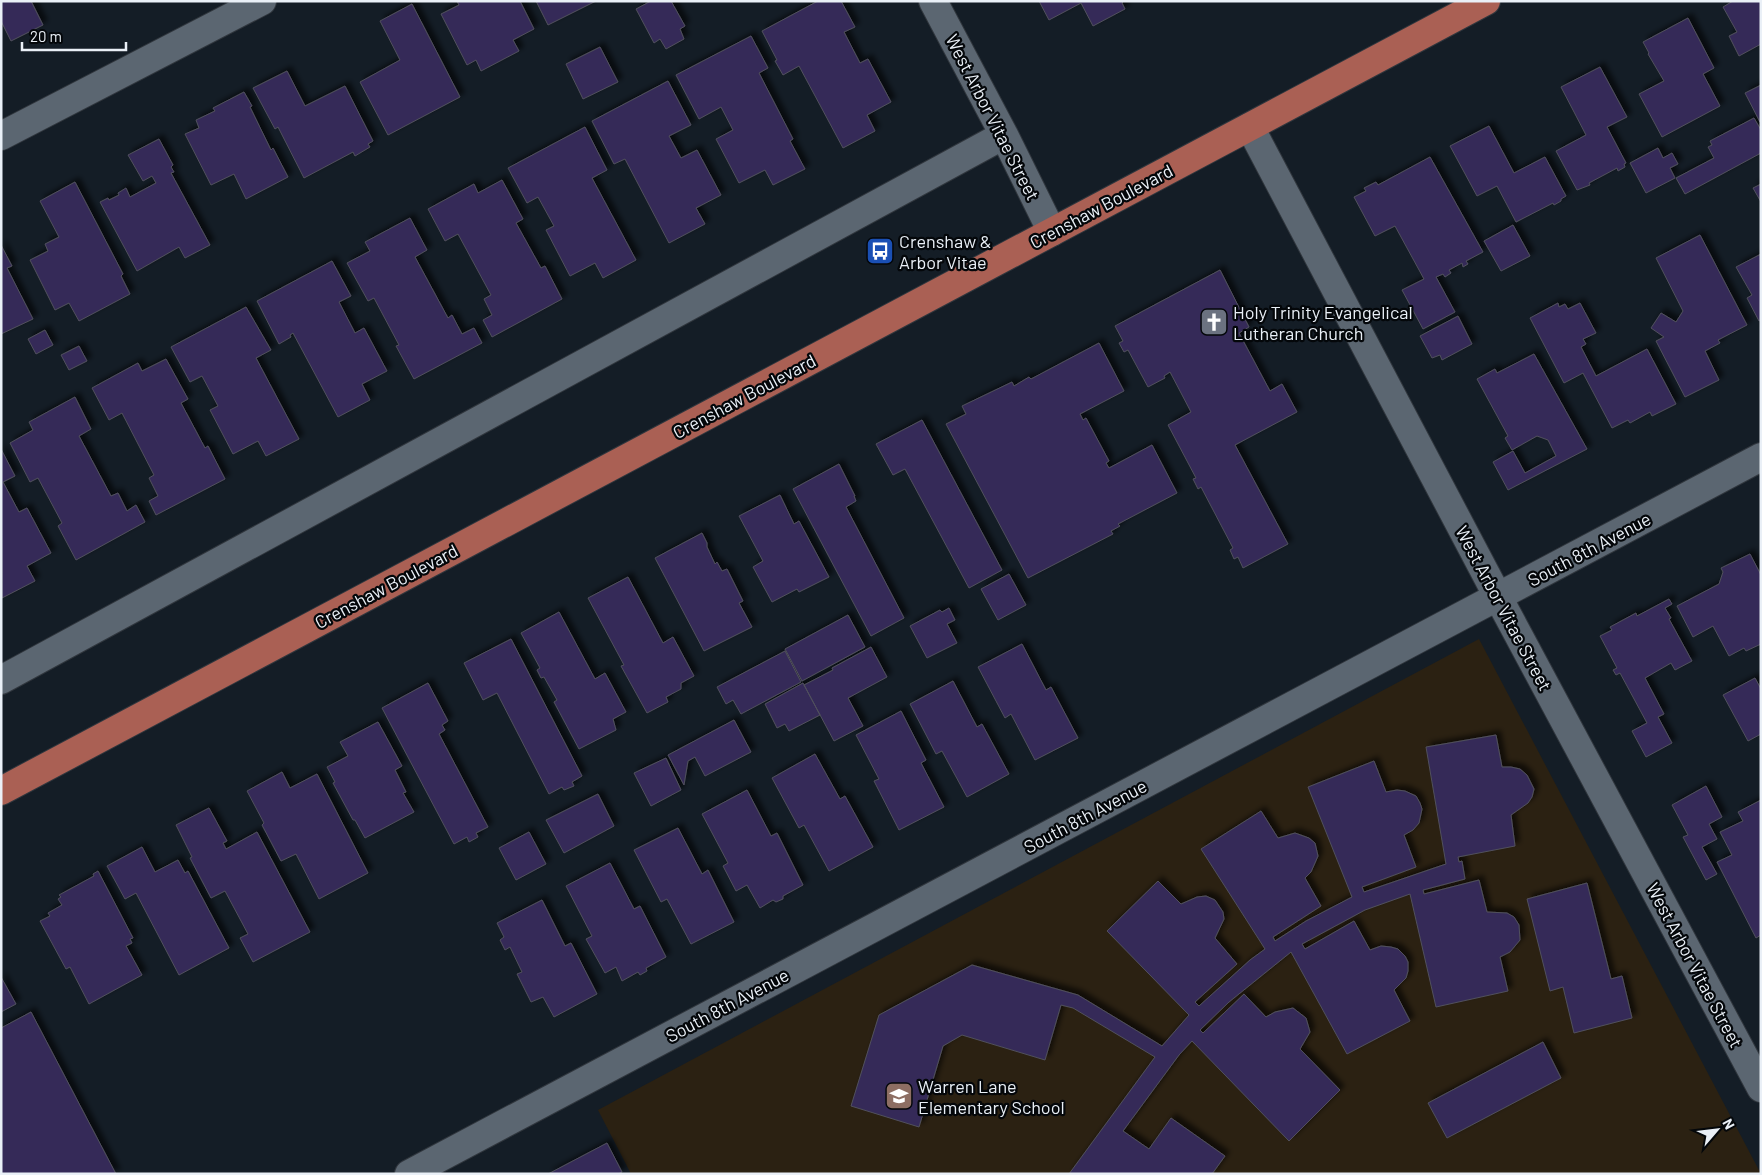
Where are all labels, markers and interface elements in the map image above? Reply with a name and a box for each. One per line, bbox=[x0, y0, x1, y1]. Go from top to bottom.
scale bar bbox=[22, 20, 126, 52]
text: 20 m bbox=[30, 27, 62, 45]
street label: West Arbor Vitae Street bbox=[942, 30, 1044, 204]
street label: Crenshaw Boulevard bbox=[1026, 159, 1176, 253]
place label: Crenshaw & Arbor Vitae bbox=[899, 230, 992, 273]
bus stop icon: Crenshaw & Arbor Vitae bbox=[865, 236, 895, 266]
place label: Holy Trinity Evangelical Lutheran Church bbox=[1233, 301, 1413, 344]
church icon: Holy Trinity Evangelical Lutheran Church bbox=[1199, 307, 1229, 337]
street label: Crenshaw Boulevard bbox=[669, 349, 819, 443]
street label: South 8th Avenue bbox=[1524, 507, 1654, 591]
street label: West Arbor Vitae Street bbox=[1451, 522, 1557, 694]
street label: Crenshaw Boulevard bbox=[311, 539, 461, 633]
street label: South 8th Avenue bbox=[1020, 774, 1150, 858]
street label: West Arbor Vitae Street bbox=[1642, 879, 1748, 1051]
street label: South 8th Avenue bbox=[662, 963, 792, 1047]
place label: Warren Lane Elementary School bbox=[918, 1075, 1065, 1118]
school or university icon: Warren Lane Elementary School bbox=[884, 1081, 914, 1111]
north arrow bbox=[1692, 1105, 1742, 1155]
text: N bbox=[1719, 1116, 1739, 1132]

